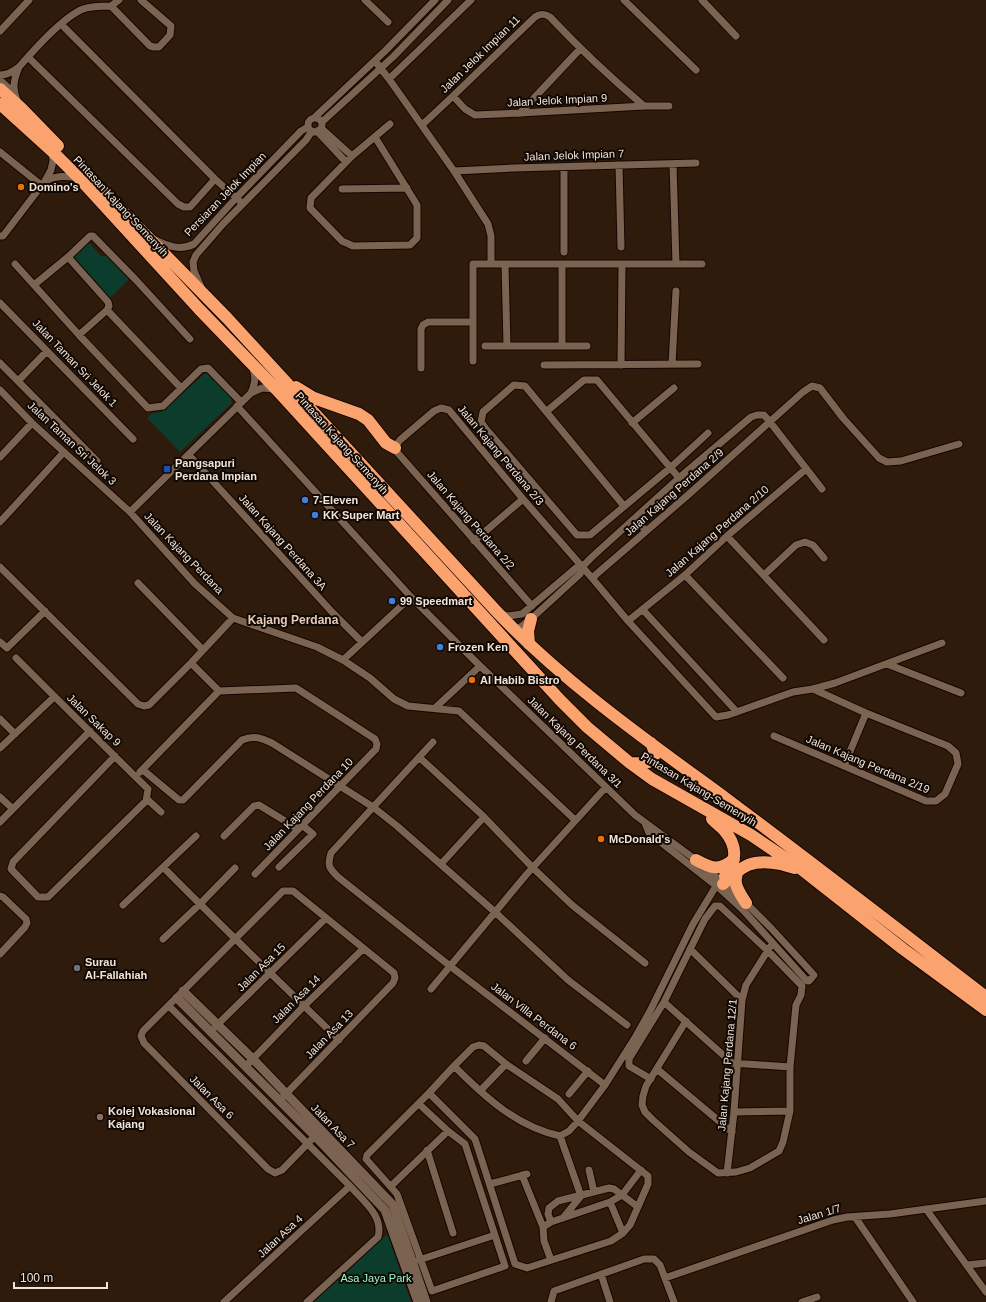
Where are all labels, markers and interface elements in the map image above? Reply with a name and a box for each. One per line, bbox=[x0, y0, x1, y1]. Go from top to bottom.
street label: Jalan Jelok Impian 11 bbox=[438, 13, 522, 95]
street label: Jalan Jelok Impian 9 bbox=[507, 91, 607, 109]
street label: Jalan Jelok Impian 7 bbox=[524, 147, 624, 163]
street label: Persiaran Jelok Impian bbox=[182, 150, 268, 238]
street label: Pintasan Kajang-Semenyih bbox=[71, 153, 171, 259]
place label: Domino's bbox=[29, 181, 79, 193]
marker: Domino's bbox=[16, 182, 26, 192]
street label: Jalan Taman Sri Jelok 1 bbox=[30, 317, 120, 409]
street label: Pintasan Kajang-Semenyih bbox=[293, 390, 391, 496]
street label: Jalan Taman Sri Jelok 3 bbox=[25, 399, 119, 487]
street label: Jalan Kajang Perdana 2/3 bbox=[456, 403, 546, 507]
street label: Jalan Kajang Perdana 2/9 bbox=[622, 446, 726, 538]
place label: Pangsapuri Perdana Impian bbox=[175, 457, 257, 482]
marker: Pangsapuri Perdana Impian bbox=[162, 464, 172, 474]
street label: Jalan Kajang Perdana 2/2 bbox=[425, 468, 517, 572]
street label: Jalan Kajang Perdana 2/10 bbox=[663, 483, 771, 579]
street label: Jalan Kajang Perdana 3A bbox=[237, 492, 330, 593]
place label: 7-Eleven bbox=[313, 494, 359, 506]
marker: 7-Eleven bbox=[300, 495, 310, 505]
place label: KK Super Mart bbox=[323, 509, 400, 521]
street label: Jalan Kajang Perdana bbox=[142, 510, 227, 597]
marker: KK Super Mart bbox=[310, 510, 320, 520]
place label: 99 Speedmart bbox=[400, 595, 472, 607]
marker: 99 Speedmart bbox=[387, 596, 397, 606]
district label: Kajang Perdana bbox=[248, 613, 339, 627]
place label: Frozen Ken bbox=[448, 641, 508, 653]
marker: Frozen Ken bbox=[435, 642, 445, 652]
place label: Al Habib Bistro bbox=[480, 674, 560, 686]
marker: Al Habib Bistro bbox=[467, 675, 477, 685]
street label: Jalan Sakap 9 bbox=[65, 691, 123, 749]
street label: Jalan Kajang Perdana 3/1 bbox=[525, 694, 625, 790]
street label: Jalan Kajang Perdana 2/19 bbox=[805, 733, 931, 795]
street label: Pintasan Kajang-Semenyih bbox=[639, 750, 759, 828]
street label: Jalan Kajang Perdana 10 bbox=[261, 755, 355, 853]
place label: McDonald's bbox=[609, 833, 670, 845]
marker: McDonald's bbox=[596, 834, 606, 844]
street label: Jalan Asa 15 bbox=[234, 940, 288, 994]
place label: Surau Al-Fallahiah bbox=[85, 956, 148, 981]
marker: Surau Al-Fallahiah bbox=[72, 963, 82, 973]
street label: Jalan Asa 14 bbox=[269, 972, 323, 1026]
street label: Jalan Villa Perdana 6 bbox=[489, 980, 579, 1052]
street label: Jalan Kajang Perdana 12/1 bbox=[715, 998, 739, 1132]
street label: Jalan Asa 13 bbox=[303, 1007, 355, 1061]
street label: Jalan Asa 6 bbox=[188, 1073, 236, 1121]
street label: Jalan Asa 7 bbox=[309, 1101, 357, 1151]
place label: Kolej Vokasional Kajang bbox=[108, 1105, 195, 1130]
marker: Kolej Vokasional Kajang bbox=[95, 1112, 105, 1122]
street label: Jalan 1/7 bbox=[796, 1202, 842, 1226]
street label: Jalan Asa 4 bbox=[255, 1212, 305, 1260]
scale bar bbox=[14, 1264, 107, 1290]
text: 100 m bbox=[20, 1271, 53, 1285]
park label: Asa Jaya Park bbox=[341, 1272, 412, 1284]

